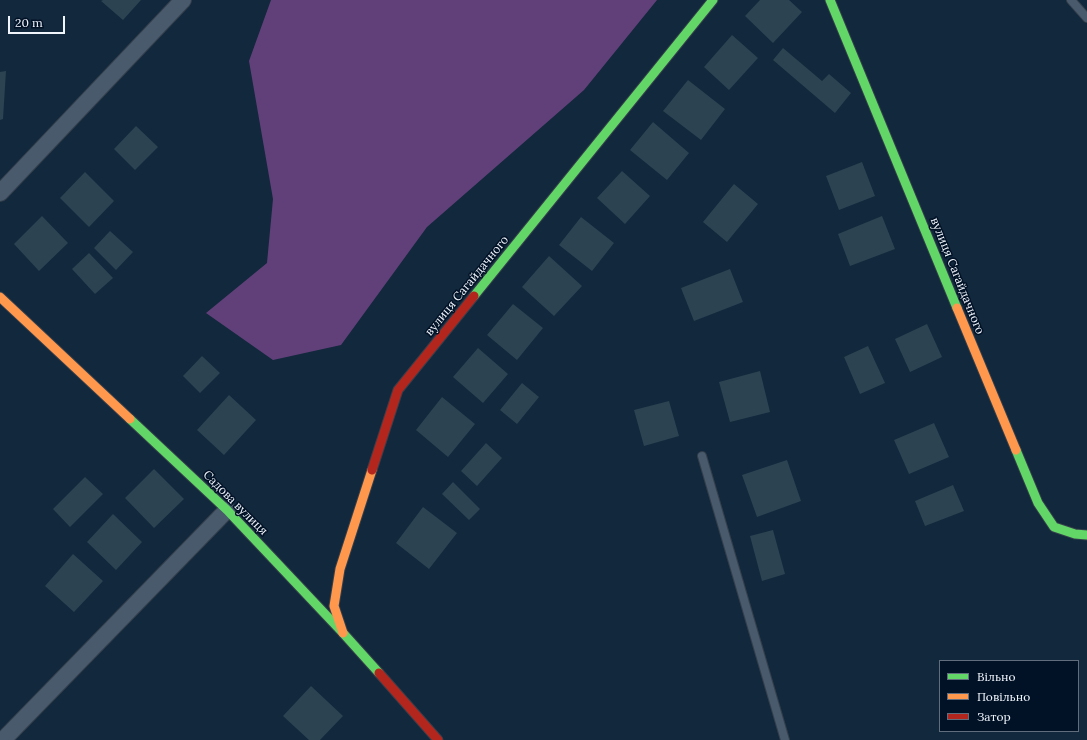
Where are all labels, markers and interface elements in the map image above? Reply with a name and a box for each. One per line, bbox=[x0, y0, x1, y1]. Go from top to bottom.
scale bar bbox=[10, 8, 67, 34]
text: 20 m bbox=[15, 15, 43, 30]
street label: вулиця Сагайдачного bbox=[927, 216, 987, 336]
street label: вулиця Сагайдачного bbox=[422, 233, 512, 339]
street label: Садова вулиця bbox=[200, 468, 270, 538]
legend bbox=[939, 660, 1079, 732]
text: Вільно bbox=[977, 669, 1016, 684]
text: Повільно bbox=[977, 689, 1030, 704]
text: Затор bbox=[977, 709, 1011, 724]

